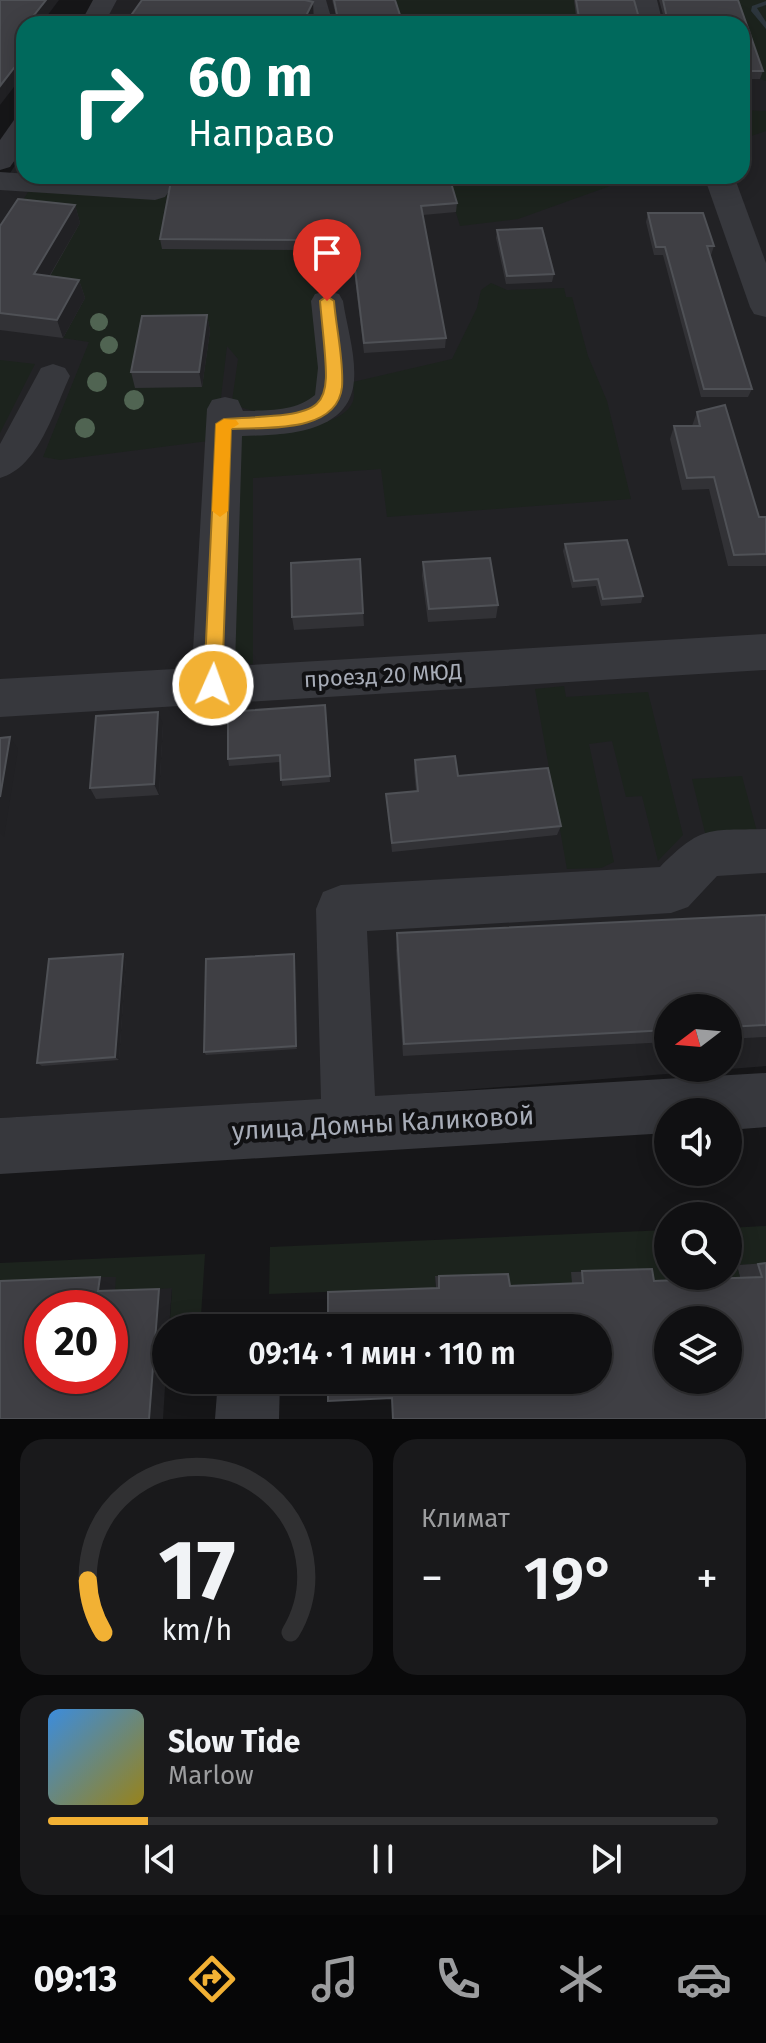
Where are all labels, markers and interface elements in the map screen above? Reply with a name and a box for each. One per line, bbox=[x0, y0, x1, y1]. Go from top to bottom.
text: 60 m bbox=[188, 44, 313, 111]
icon: right bbox=[56, 48, 160, 152]
text: Направо bbox=[188, 112, 335, 156]
pin bbox=[293, 219, 361, 301]
icon: arrive bbox=[305, 231, 349, 275]
position arrow bbox=[171, 643, 255, 727]
street label: проезд 20 МЮД bbox=[303, 658, 463, 693]
north arrow bbox=[654, 994, 742, 1082]
map controls bbox=[654, 994, 742, 1394]
button: sound bbox=[654, 1098, 742, 1186]
street label: улица Домны Каликовой bbox=[231, 1100, 535, 1147]
button: search bbox=[654, 1202, 742, 1290]
speed limit sign: 20 bbox=[24, 1290, 128, 1394]
button: layers bbox=[654, 1306, 742, 1394]
text: 09:14 · 1 мин · 110 m bbox=[248, 1336, 516, 1372]
text: Климат bbox=[421, 1503, 510, 1534]
text: 17 bbox=[158, 1521, 235, 1621]
text: 19° bbox=[524, 1543, 615, 1615]
text: − bbox=[421, 1552, 443, 1605]
text: + bbox=[696, 1552, 718, 1605]
text: km/h bbox=[161, 1613, 232, 1648]
text: Slow Tide bbox=[168, 1724, 300, 1760]
text: Marlow bbox=[168, 1760, 254, 1791]
icon: previous bbox=[138, 1837, 182, 1881]
icon: pause bbox=[361, 1837, 405, 1881]
icon: next bbox=[584, 1837, 628, 1881]
icon: directions bbox=[184, 1951, 240, 2007]
icon: music bbox=[307, 1951, 363, 2007]
icon: phone bbox=[430, 1951, 486, 2007]
icon: climate bbox=[553, 1951, 609, 2007]
icon: car bbox=[676, 1951, 732, 2007]
text: 09:13 bbox=[34, 1957, 117, 2001]

